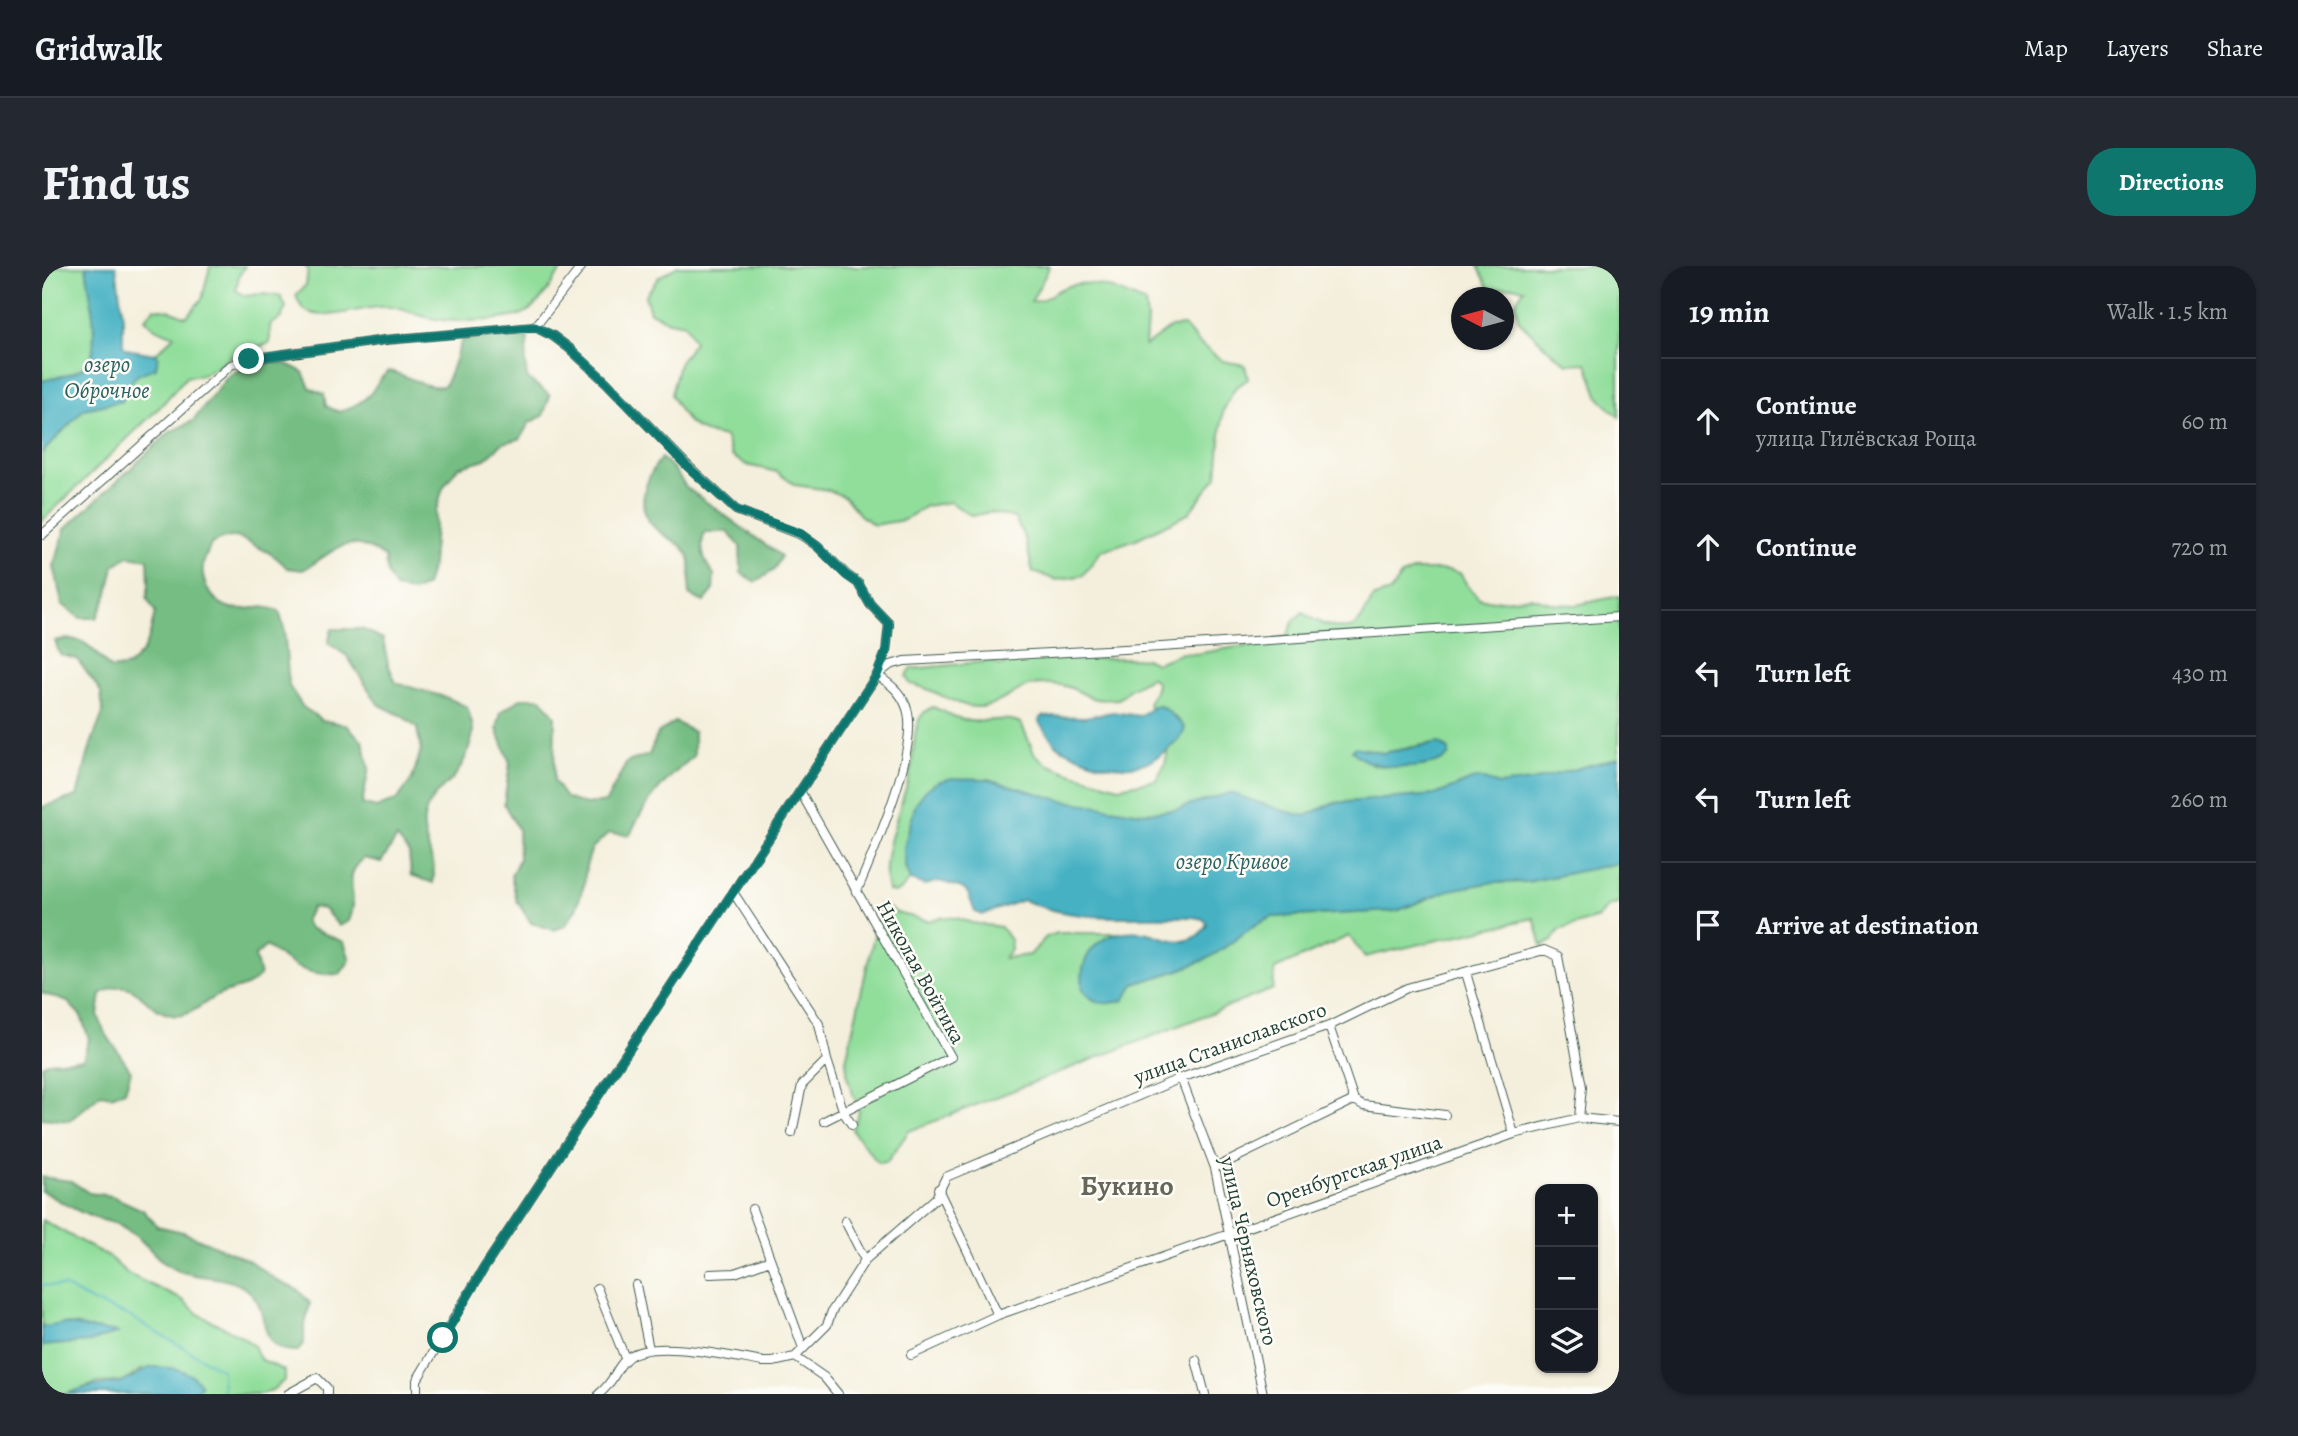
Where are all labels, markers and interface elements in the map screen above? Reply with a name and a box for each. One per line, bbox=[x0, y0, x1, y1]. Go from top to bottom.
text: Gridwalk bbox=[35, 26, 162, 71]
text: Map bbox=[2024, 32, 2068, 64]
text: Layers bbox=[2106, 32, 2169, 64]
text: Share bbox=[2207, 32, 2263, 64]
button: Directions bbox=[2087, 148, 2256, 216]
text: Find us bbox=[42, 149, 190, 216]
north arrow bbox=[1451, 287, 1514, 350]
text: 19 min bbox=[1689, 292, 1770, 332]
text: Walk · 1.5 km bbox=[2107, 296, 2228, 327]
route end bbox=[233, 343, 264, 374]
water label: озеро Оброчное bbox=[64, 349, 150, 406]
text: Continue bbox=[1756, 388, 1857, 423]
icon: ahead bbox=[1689, 402, 1727, 440]
text: 60 m bbox=[2181, 406, 2228, 437]
text: улица Гилёвская Роща bbox=[1756, 423, 1977, 454]
icon: ahead bbox=[1689, 528, 1727, 566]
text: Continue bbox=[1756, 530, 1857, 565]
text: 720 m bbox=[2171, 532, 2228, 563]
icon: left bbox=[1689, 654, 1727, 692]
text: Turn left bbox=[1756, 656, 1851, 691]
text: 430 m bbox=[2172, 658, 2228, 689]
icon: left bbox=[1689, 780, 1727, 818]
text: Turn left bbox=[1756, 782, 1851, 817]
text: 260 m bbox=[2170, 784, 2228, 815]
water label: озеро Кривое bbox=[1176, 846, 1288, 877]
street label: Николая Войтика bbox=[870, 895, 972, 1049]
icon: arrive bbox=[1689, 906, 1727, 944]
text: Arrive at destination bbox=[1756, 908, 1979, 943]
street label: улица Станиславского bbox=[1129, 995, 1330, 1091]
street label: Оренбургская улица bbox=[1262, 1128, 1446, 1214]
street label: улица Черняховского bbox=[1213, 1153, 1284, 1348]
district label: Букино bbox=[1080, 1167, 1174, 1205]
map controls bbox=[1535, 1184, 1598, 1373]
button: + bbox=[1535, 1184, 1598, 1247]
button: − bbox=[1535, 1247, 1598, 1310]
button: layers bbox=[1535, 1310, 1598, 1373]
route start bbox=[427, 1322, 458, 1353]

